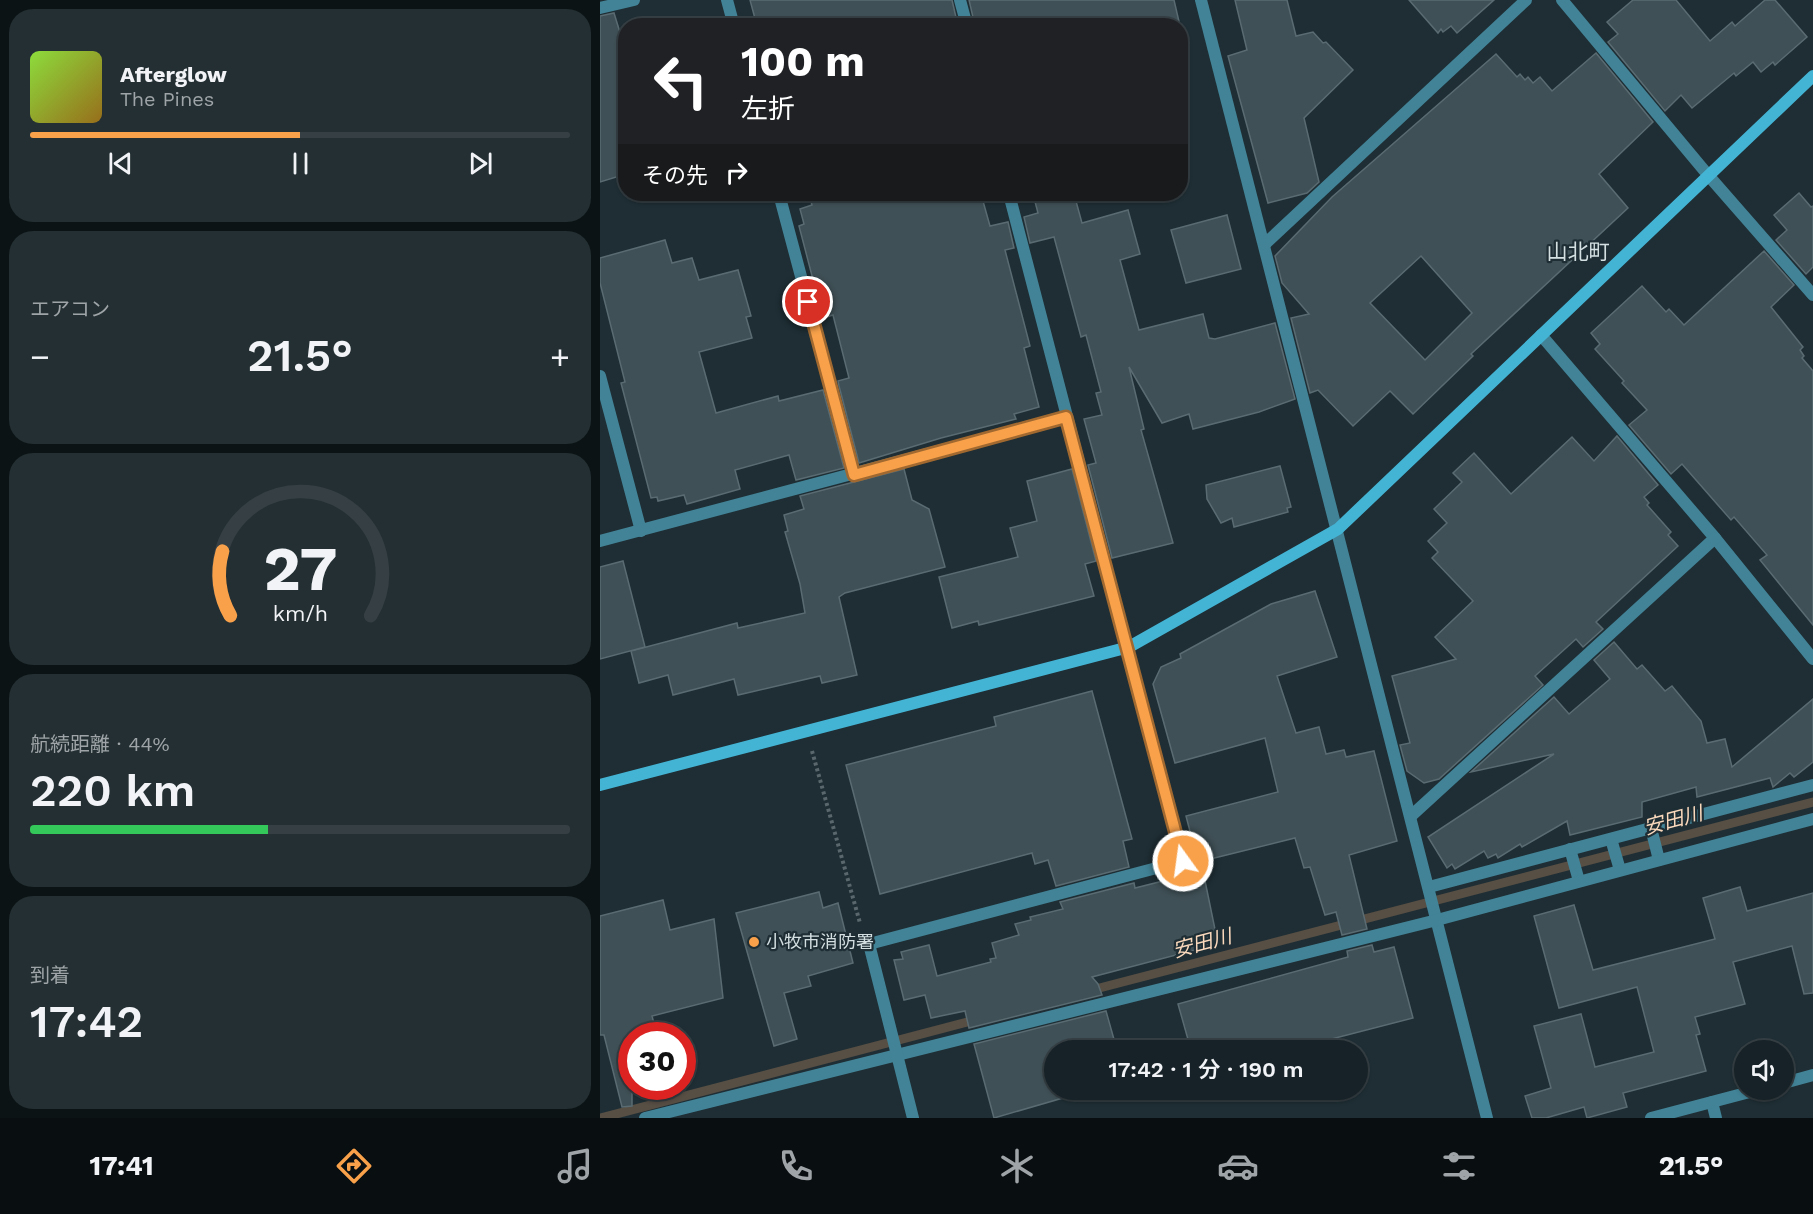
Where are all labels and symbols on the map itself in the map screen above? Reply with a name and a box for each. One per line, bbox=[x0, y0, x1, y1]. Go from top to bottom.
district label: 山北町 bbox=[1547, 239, 1610, 264]
pin bbox=[782, 276, 833, 327]
water label: 安田川 bbox=[1641, 800, 1707, 839]
position arrow bbox=[1151, 829, 1215, 893]
water label: 安田川 bbox=[1170, 923, 1236, 962]
place label: 小牧市消防署 bbox=[766, 931, 874, 952]
marker: 小牧市消防署 bbox=[747, 935, 761, 949]
speed limit sign: 30 bbox=[618, 1022, 696, 1100]

